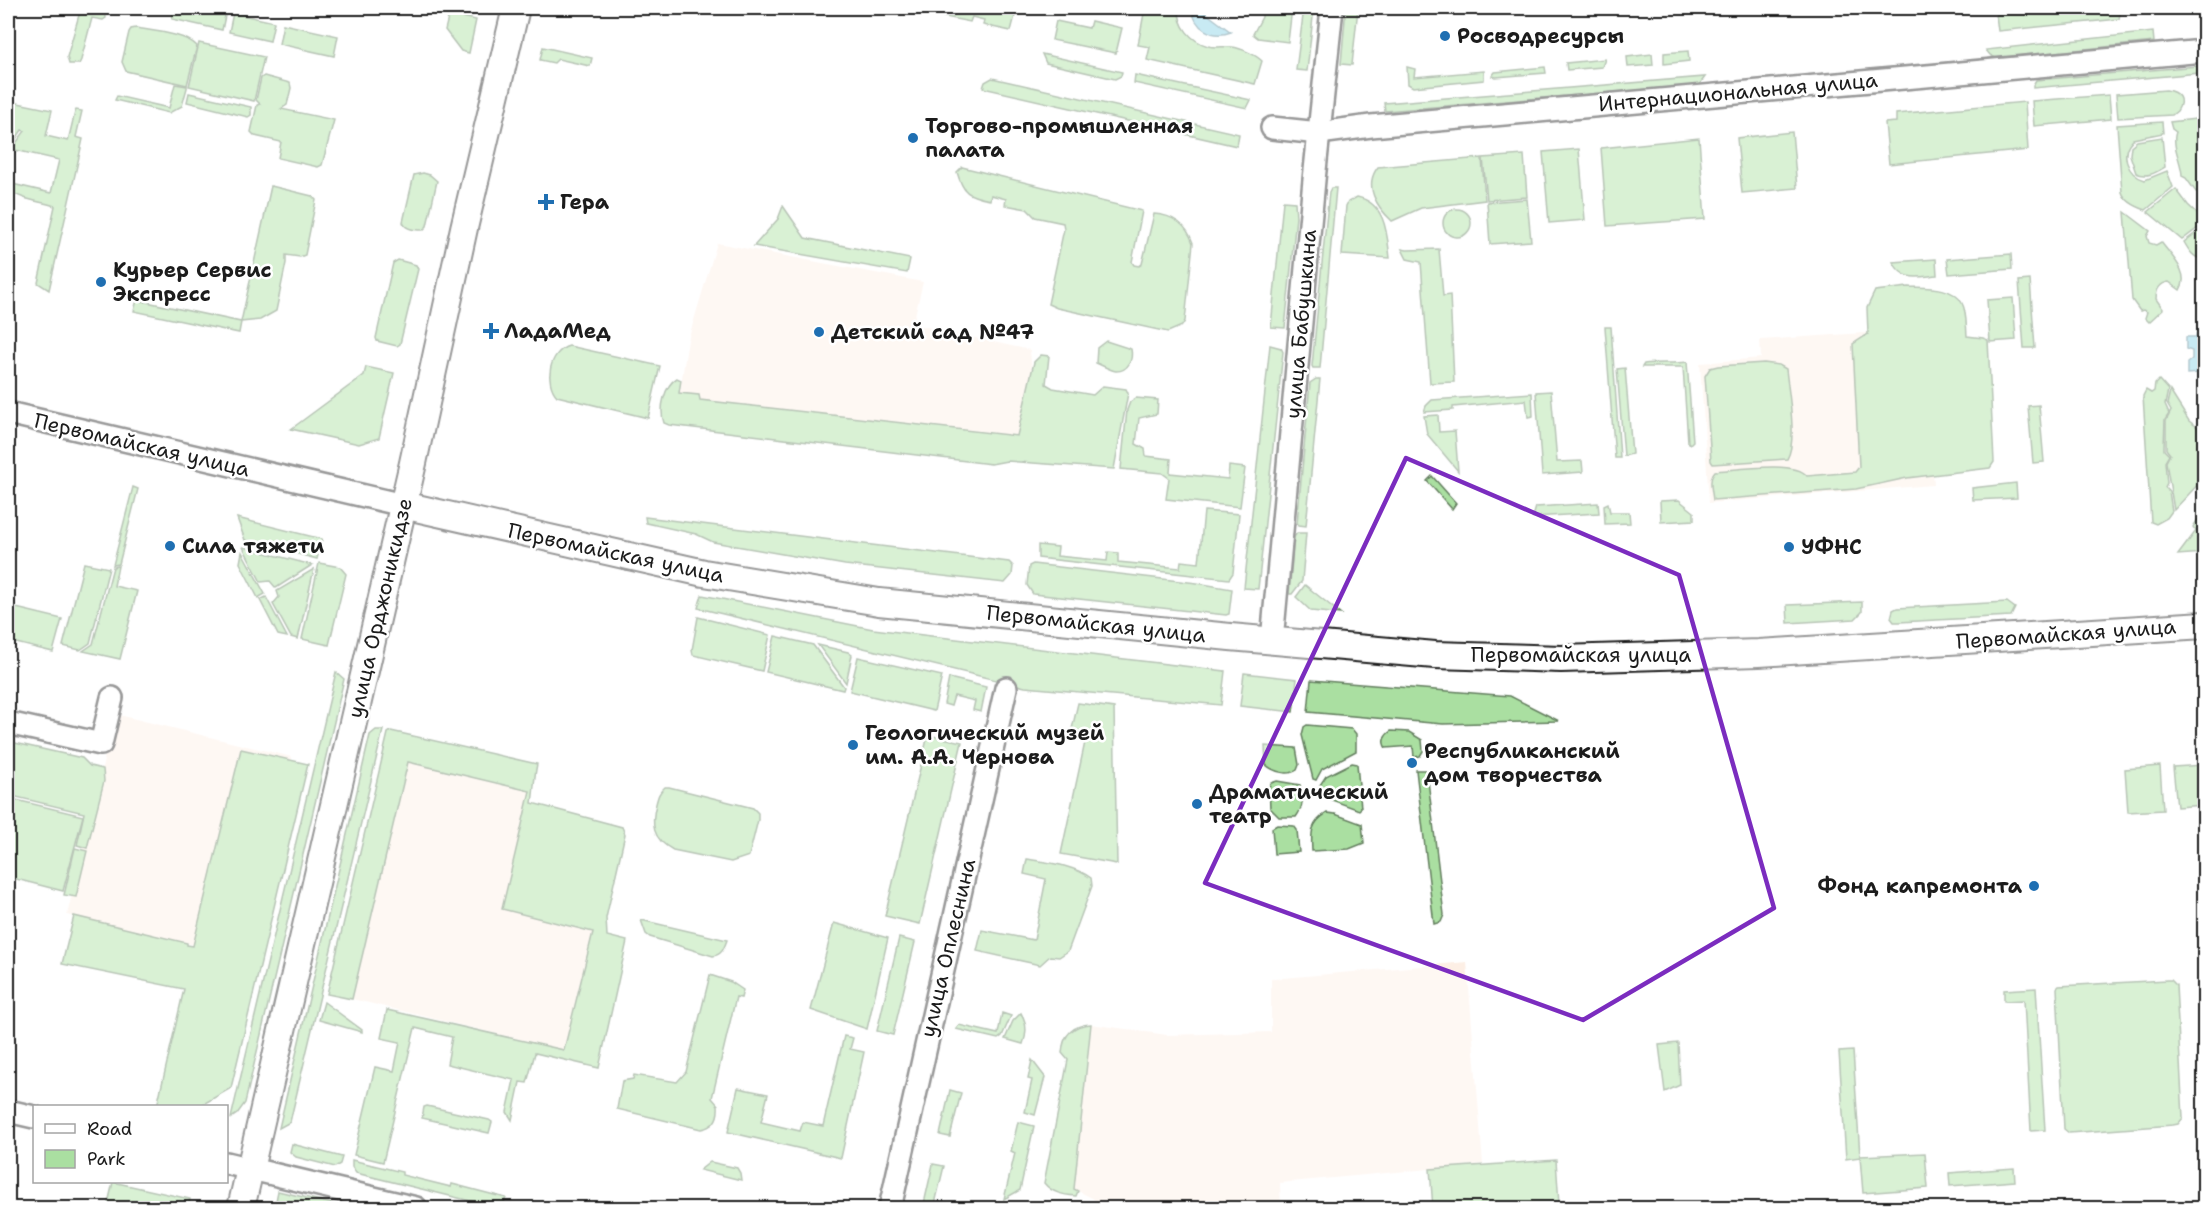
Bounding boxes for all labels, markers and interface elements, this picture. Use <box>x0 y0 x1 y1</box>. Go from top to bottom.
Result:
place label: Росводресурсы <box>1457 22 1624 50</box>
marker: Росводресурсы <box>1438 29 1452 43</box>
street label: Интернациональная улица <box>1597 66 1879 118</box>
place label: Торгово-промышленная палата <box>925 112 1193 164</box>
marker: Торгово-промышленная палата <box>906 131 920 145</box>
place label: Гера <box>560 188 610 216</box>
marker: Гера <box>537 193 555 211</box>
street label: улица Бабушкина <box>1279 228 1323 420</box>
place label: Курьер Сервис Экспресс <box>113 256 272 308</box>
marker: Курьер Сервис Экспресс <box>94 275 108 289</box>
place label: ЛадаМед <box>504 317 611 345</box>
place label: Детский сад №47 <box>831 318 1035 346</box>
marker: ЛадаМед <box>482 322 500 340</box>
marker: Детский сад №47 <box>812 325 826 339</box>
street label: Первомайская улица <box>31 407 253 483</box>
street label: улица Орджоникидзе <box>341 495 419 721</box>
street label: Первомайская улица <box>505 516 727 590</box>
place label: Сила тяжети <box>182 532 325 560</box>
place label: УФНС <box>1801 533 1862 561</box>
marker: Сила тяжети <box>163 539 177 553</box>
marker: УФНС <box>1782 540 1796 554</box>
street label: Первомайская улица <box>985 599 1207 649</box>
street label: Первомайская улица <box>1955 612 2177 656</box>
street label: Первомайская улица <box>1471 641 1691 669</box>
place label: Геологический музей им. А.А. Чернова <box>865 719 1105 771</box>
place label: Республиканский дом творчества <box>1424 737 1620 789</box>
marker: Геологический музей им. А.А. Чернова <box>846 738 860 752</box>
marker: Республиканский дом творчества <box>1405 756 1419 770</box>
place label: Драматический театр <box>1209 778 1389 830</box>
marker: Драматический театр <box>1190 797 1204 811</box>
street label: улица Оплеснина <box>914 856 982 1040</box>
place label: Фонд капремонта <box>1817 872 2023 900</box>
marker: Фонд капремонта <box>2027 879 2041 893</box>
legend <box>33 1105 228 1183</box>
text: Road <box>87 1117 132 1141</box>
text: Park <box>87 1147 126 1171</box>

